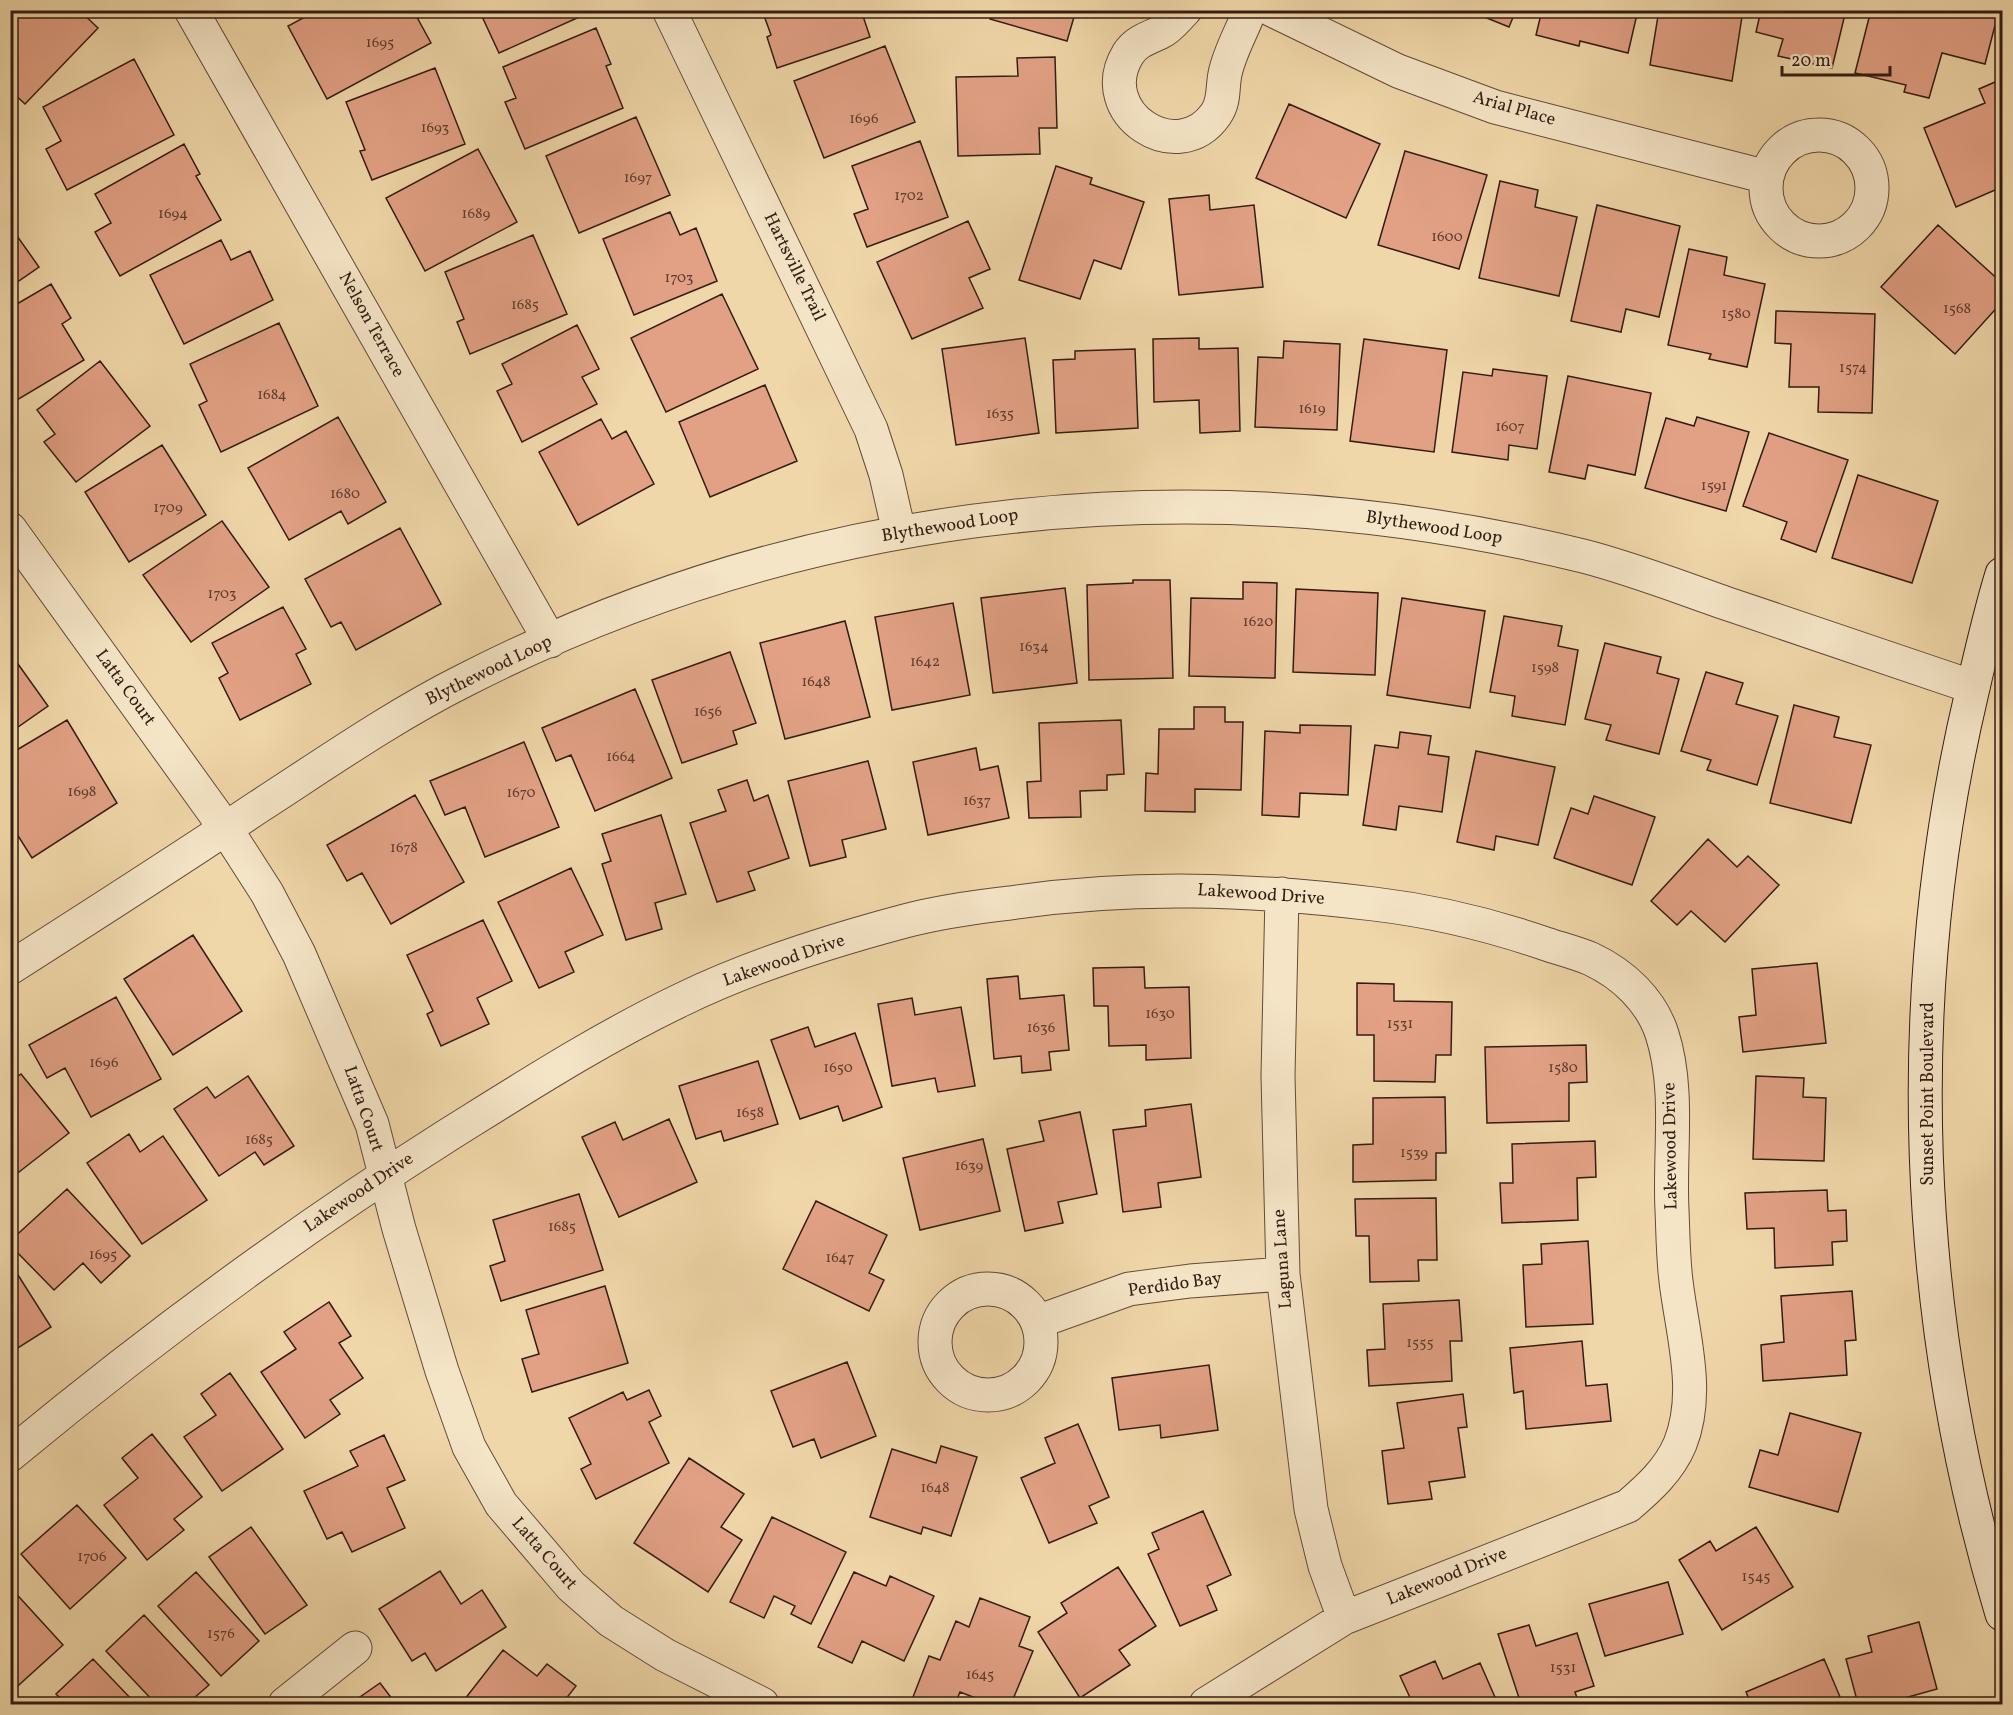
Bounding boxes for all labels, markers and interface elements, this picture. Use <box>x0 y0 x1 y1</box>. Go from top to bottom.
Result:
house number: 1695 <box>366 33 394 54</box>
scale bar <box>1782 39 1890 77</box>
text: 20 m <box>1791 49 1831 74</box>
street label: Arial Place <box>1470 85 1558 133</box>
house number: 1696 <box>849 109 879 130</box>
house number: 1693 <box>421 118 449 139</box>
house number: 1697 <box>624 168 652 189</box>
house number: 1702 <box>894 186 924 207</box>
house number: 1694 <box>158 204 188 225</box>
house number: 1689 <box>462 204 491 225</box>
street label: Hartsville Trail <box>757 208 831 326</box>
house number: 1600 <box>1431 227 1463 248</box>
street label: Nelson Terrace <box>332 268 410 382</box>
house number: 1703 <box>665 268 693 289</box>
house number: 1685 <box>511 295 539 316</box>
house number: 1568 <box>1943 299 1971 320</box>
house number: 1580 <box>1721 304 1751 325</box>
house number: 1574 <box>1839 358 1867 379</box>
house number: 1684 <box>257 385 287 406</box>
house number: 1619 <box>1298 399 1326 420</box>
house number: 1635 <box>986 404 1014 425</box>
house number: 1607 <box>1495 417 1525 438</box>
house number: 1591 <box>1701 476 1727 497</box>
house number: 1680 <box>330 484 360 505</box>
house number: 1709 <box>153 498 183 519</box>
street label: Blythewood Loop <box>880 503 1020 549</box>
street label: Blythewood Loop <box>1364 505 1504 551</box>
house number: 1703 <box>208 584 236 605</box>
house number: 1620 <box>1243 612 1273 633</box>
street label: Blythewood Loop <box>422 630 556 712</box>
house number: 1634 <box>1019 637 1049 658</box>
street label: Latta Court <box>89 645 161 731</box>
house number: 1642 <box>910 652 940 673</box>
house number: 1598 <box>1531 658 1559 679</box>
house number: 1648 <box>801 672 831 693</box>
house number: 1656 <box>694 702 722 723</box>
house number: 1664 <box>606 747 636 768</box>
house number: 1698 <box>68 782 96 803</box>
house number: 1670 <box>506 783 536 804</box>
house number: 1637 <box>963 791 991 812</box>
house number: 1678 <box>390 838 418 859</box>
street label: Lakewood Drive <box>1197 878 1325 912</box>
street label: Lakewood Drive <box>720 928 848 994</box>
street label: Sunset Point Boulevard <box>1916 1002 1941 1186</box>
house number: 1630 <box>1145 1004 1175 1025</box>
house number: 1531 <box>1387 1014 1413 1035</box>
house number: 1636 <box>1027 1018 1055 1039</box>
house number: 1696 <box>89 1053 119 1074</box>
house number: 1650 <box>823 1058 853 1079</box>
house number: 1580 <box>1548 1058 1578 1079</box>
street label: Latta Court <box>337 1063 389 1155</box>
street label: Lakewood Drive <box>1657 1082 1685 1210</box>
house number: 1658 <box>736 1103 764 1124</box>
house number: 1685 <box>245 1130 273 1151</box>
house number: 1539 <box>1400 1143 1428 1164</box>
street label: Lakewood Drive <box>299 1147 419 1239</box>
house number: 1639 <box>955 1156 983 1177</box>
street label: Laguna Lane <box>1267 1208 1299 1310</box>
house number: 1685 <box>548 1217 576 1238</box>
house number: 1695 <box>89 1245 117 1266</box>
house number: 1647 <box>825 1248 855 1269</box>
street label: Perdido Bay <box>1126 1266 1224 1304</box>
house number: 1555 <box>1406 1333 1434 1354</box>
house number: 1648 <box>920 1478 950 1499</box>
street label: Latta Court <box>505 1512 583 1596</box>
street label: Lakewood Drive <box>1383 1542 1511 1612</box>
house number: 1706 <box>77 1547 107 1568</box>
house number: 1545 <box>1742 1567 1770 1588</box>
house number: 1576 <box>207 1624 235 1645</box>
house number: 1531 <box>1550 1658 1576 1679</box>
house number: 1645 <box>966 1665 994 1686</box>

